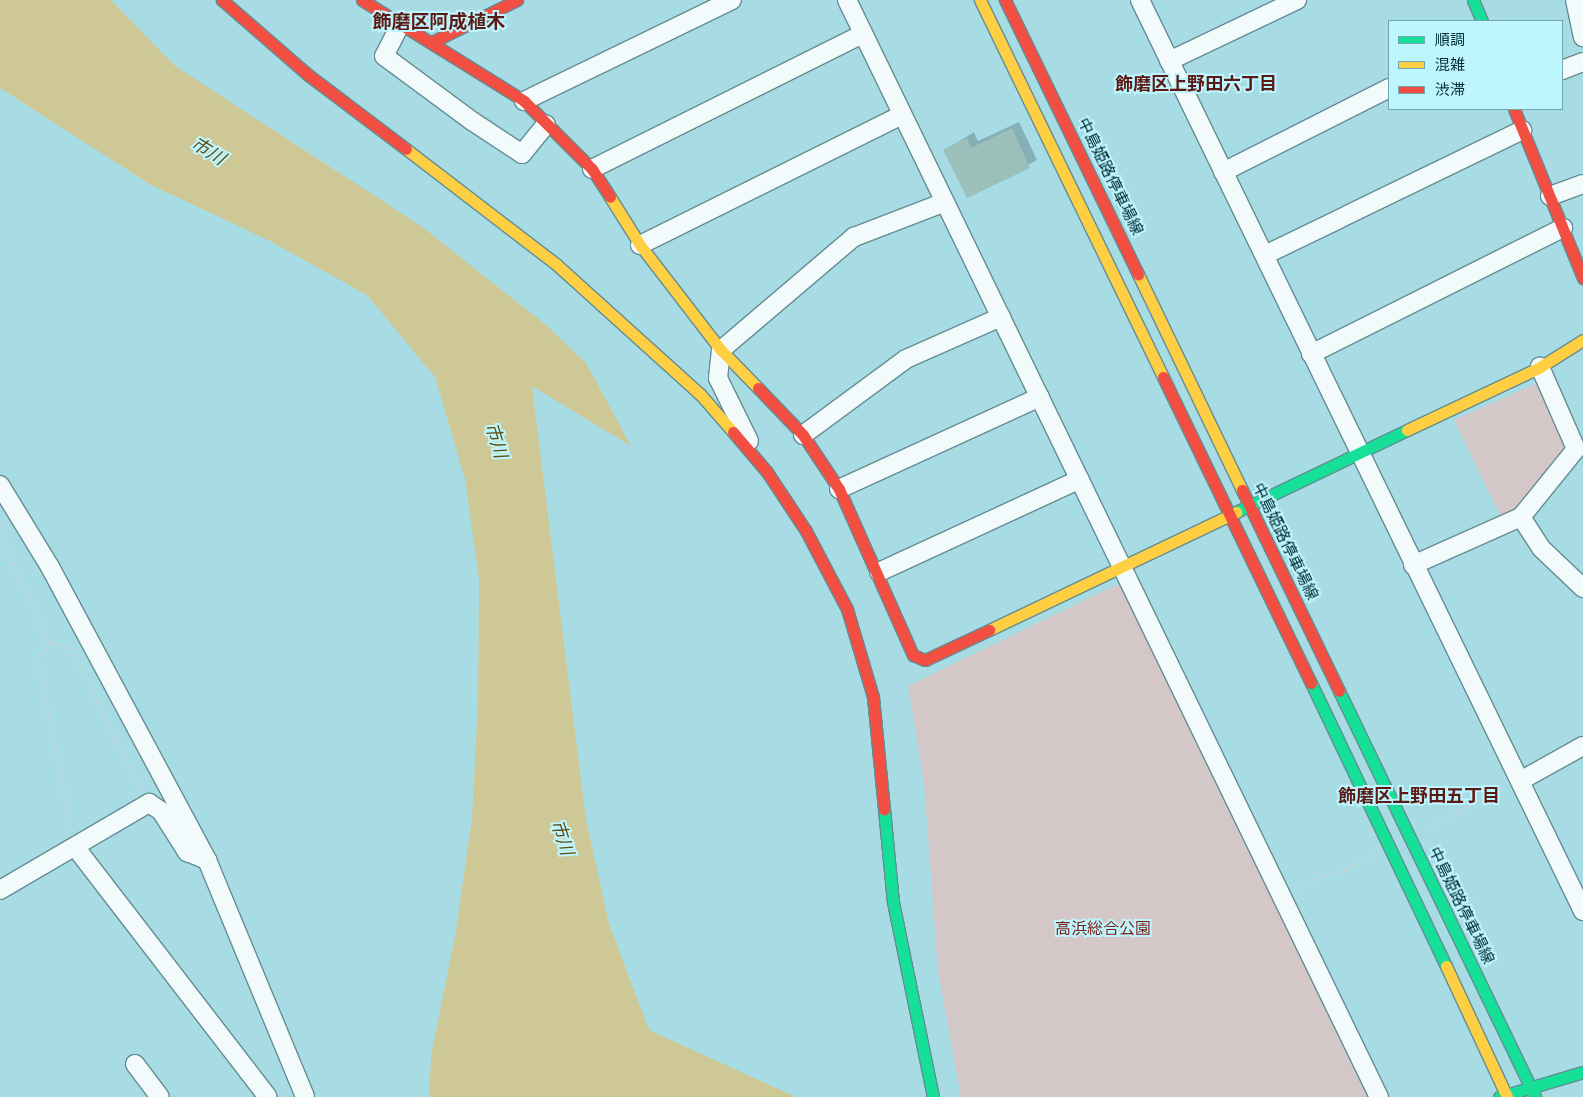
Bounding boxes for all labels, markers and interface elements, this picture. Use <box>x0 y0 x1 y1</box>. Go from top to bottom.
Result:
district label: 飾磨区阿成植木 <box>373 13 505 35</box>
legend <box>1388 20 1563 110</box>
text: 順調 <box>1435 32 1465 51</box>
text: 混雑 <box>1435 57 1465 76</box>
district label: 飾磨区上野田六丁目 <box>1115 75 1277 97</box>
text: 渋滞 <box>1435 82 1465 101</box>
street label: 中島姫路停車場線 <box>1072 115 1146 239</box>
water label: 市川 <box>186 134 228 172</box>
water label: 市川 <box>478 421 510 461</box>
street label: 中島姫路停車場線 <box>1247 480 1321 604</box>
district label: 飾磨区上野田五丁目 <box>1338 787 1500 809</box>
water label: 市川 <box>544 818 576 858</box>
street label: 中島姫路停車場線 <box>1423 844 1497 968</box>
park label: 高浜総合公園 <box>1055 920 1151 940</box>

